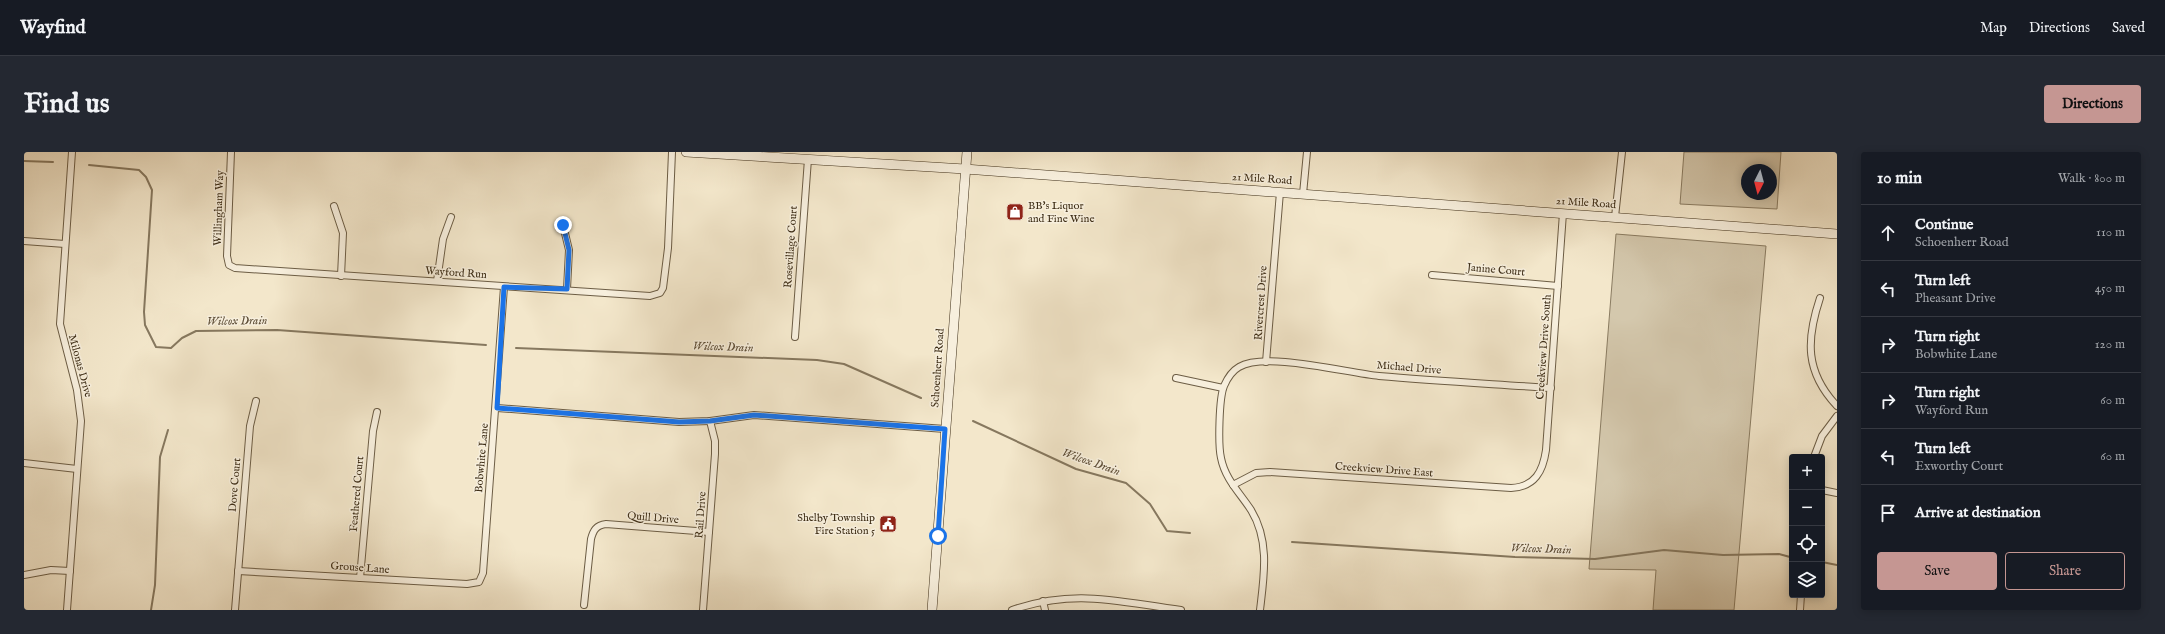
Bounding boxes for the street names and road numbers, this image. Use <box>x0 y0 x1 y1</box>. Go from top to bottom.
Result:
street label: Willingham Way <box>211 169 227 246</box>
street label: 21 Mile Road <box>1231 170 1293 188</box>
street label: 21 Mile Road <box>1555 194 1617 212</box>
street label: Rosevillage Court <box>781 205 801 289</box>
street label: Janine Court <box>1464 260 1526 280</box>
street label: Wayford Run <box>425 264 487 282</box>
street label: Rivercrest Drive <box>1251 265 1271 341</box>
street label: Creekview Drive South <box>1533 294 1555 400</box>
street label: Schoenherr Road <box>928 328 948 408</box>
street label: Milonas Drive <box>65 333 95 399</box>
street label: Michael Drive <box>1376 358 1442 378</box>
street label: Bobwhite Lane <box>472 423 492 493</box>
street label: Feathered Court <box>347 455 367 532</box>
street label: Dove Court <box>226 457 244 513</box>
street label: Creekview Drive East <box>1334 460 1434 480</box>
street label: Rail Drive <box>692 491 710 539</box>
street label: Quill Drive <box>627 509 679 527</box>
street label: Grouse Lane <box>330 559 390 577</box>

